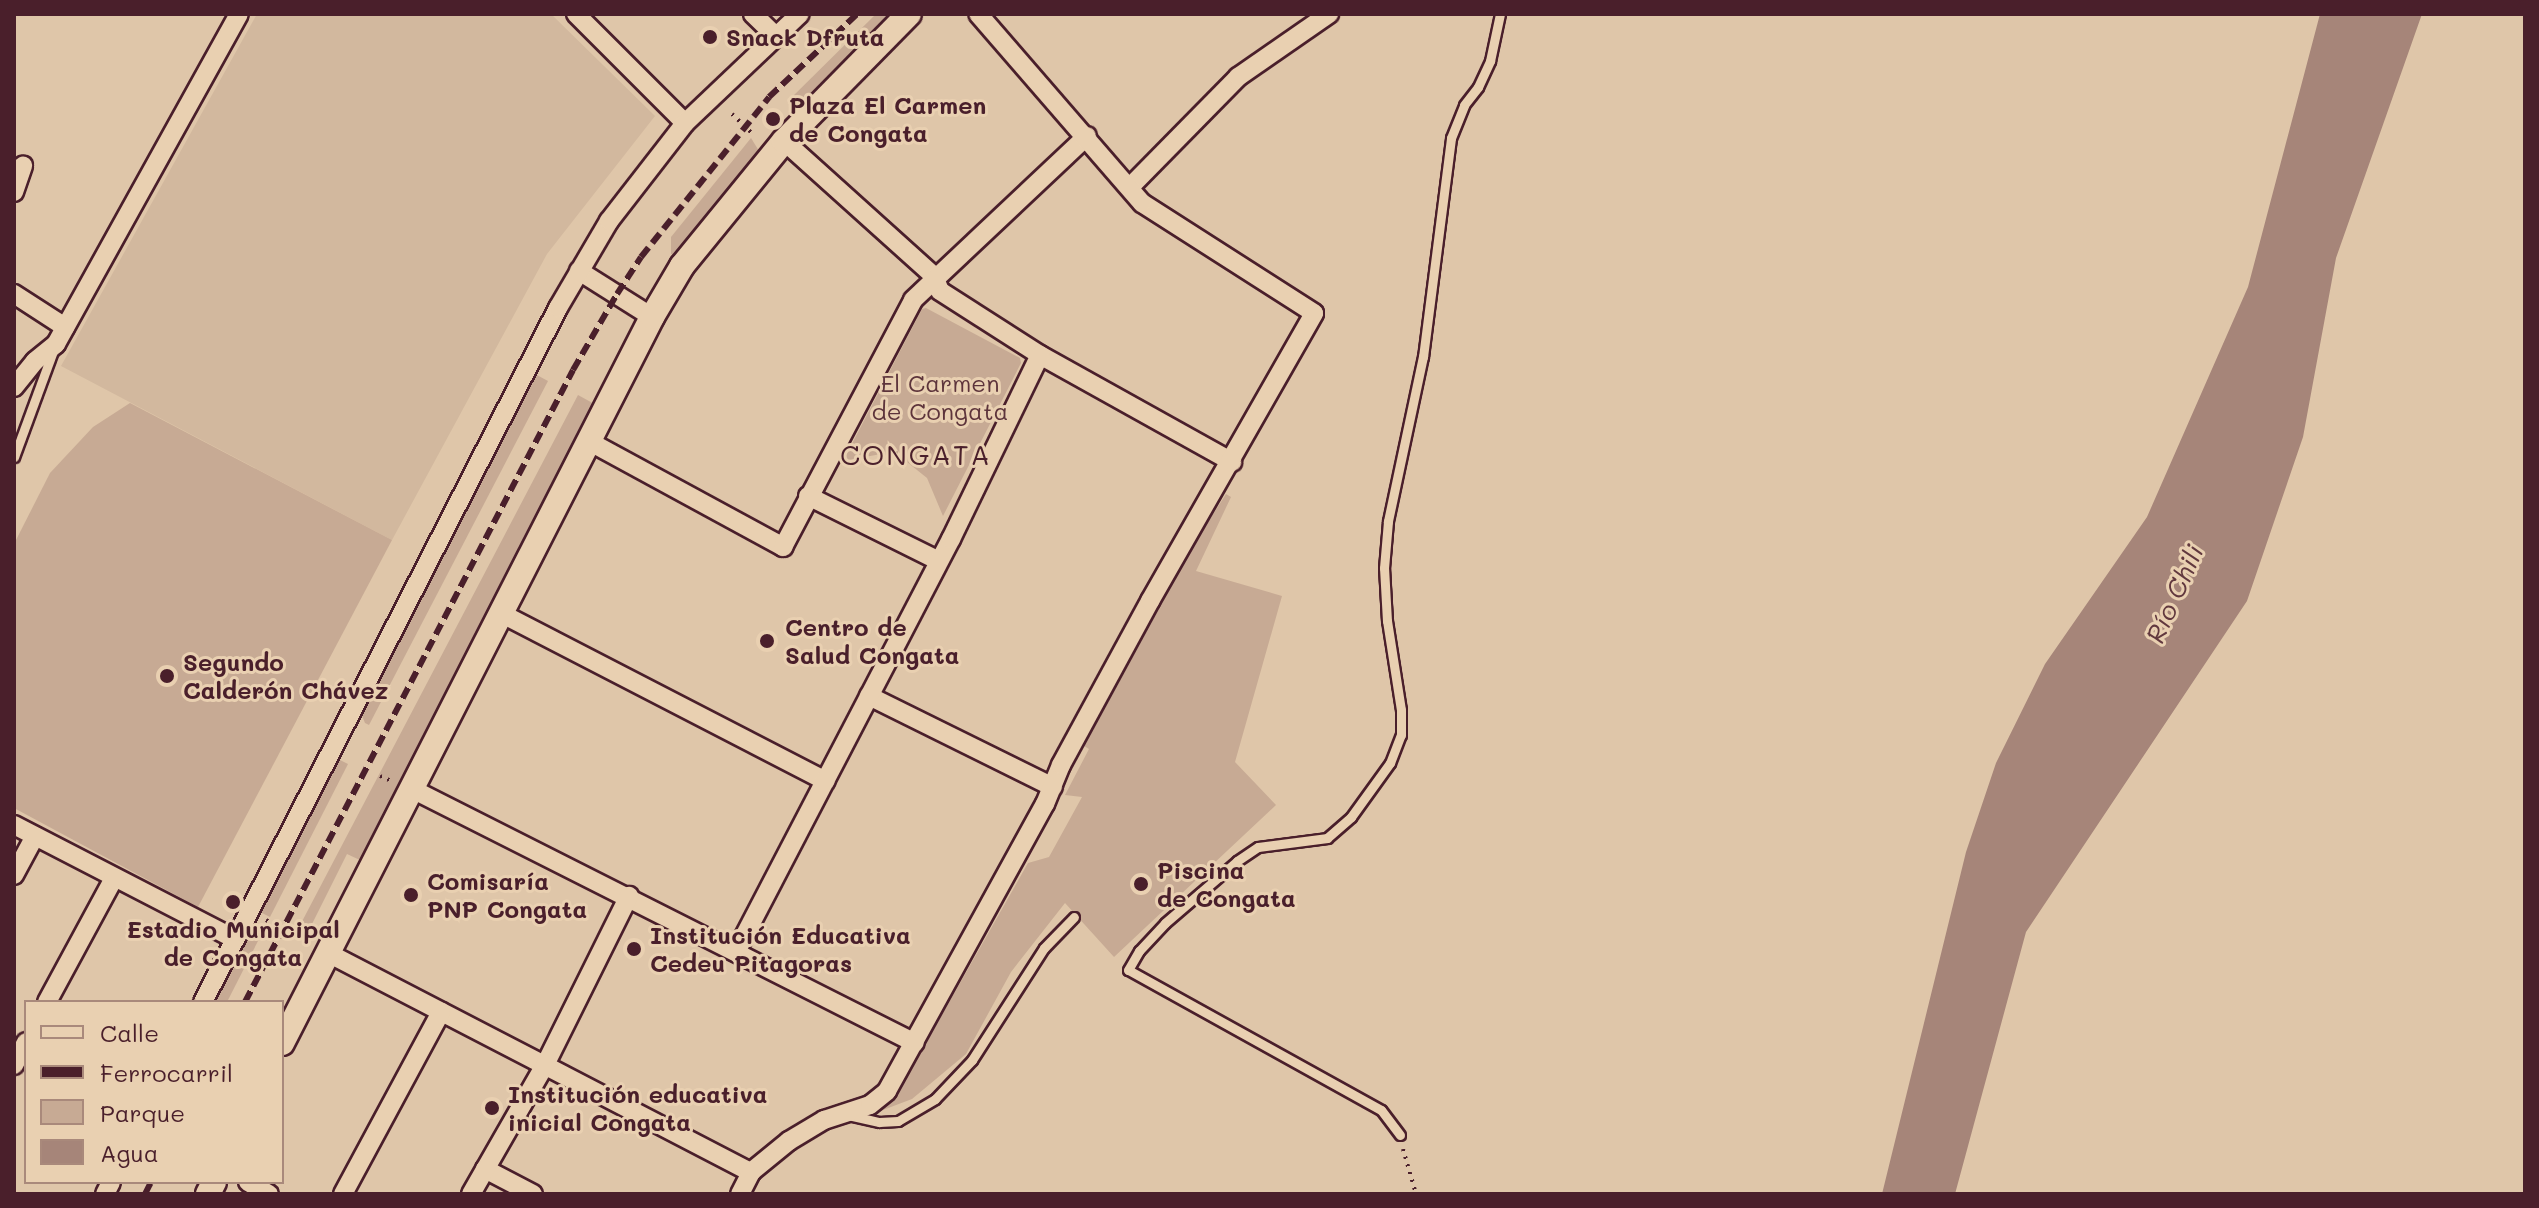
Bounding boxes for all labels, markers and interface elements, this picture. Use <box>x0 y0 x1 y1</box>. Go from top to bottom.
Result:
place label: Snack Dfruta <box>726 23 885 51</box>
marker: Snack Dfruta <box>701 28 719 46</box>
place label: Plaza El Carmen de Congata <box>789 91 986 147</box>
marker: Plaza El Carmen de Congata <box>764 110 782 128</box>
park label: El Carmen de Congata <box>872 369 1008 425</box>
district label: CONGATA <box>840 437 992 471</box>
water label: Río Chili <box>2140 540 2210 648</box>
place label: Centro de Salud Congata <box>785 613 959 669</box>
marker: Centro de Salud Congata <box>756 630 778 652</box>
place label: Segundo Calderón Chávez <box>183 648 388 704</box>
marker: Segundo Calderón Chávez <box>158 667 176 685</box>
place label: Piscina de Congata <box>1157 856 1296 912</box>
place label: Comisaría PNP Congata <box>427 867 587 923</box>
marker: Piscina de Congata <box>1132 875 1150 893</box>
marker: Comisaría PNP Congata <box>402 886 420 904</box>
marker: Estadio Municipal de Congata <box>224 893 242 911</box>
place label: Estadio Municipal de Congata <box>126 915 340 971</box>
place label: Institución Educativa Cedeu Pitagoras <box>650 921 911 977</box>
marker: Institución Educativa Cedeu Pitagoras <box>625 940 643 958</box>
legend <box>24 1000 284 1184</box>
text: Calle <box>100 1017 159 1048</box>
text: Ferrocarril <box>100 1057 233 1088</box>
place label: Institución educativa inicial Congata <box>508 1080 768 1136</box>
text: Parque <box>100 1097 185 1128</box>
marker: Institución educativa inicial Congata <box>483 1099 501 1117</box>
text: Agua <box>100 1137 159 1168</box>

